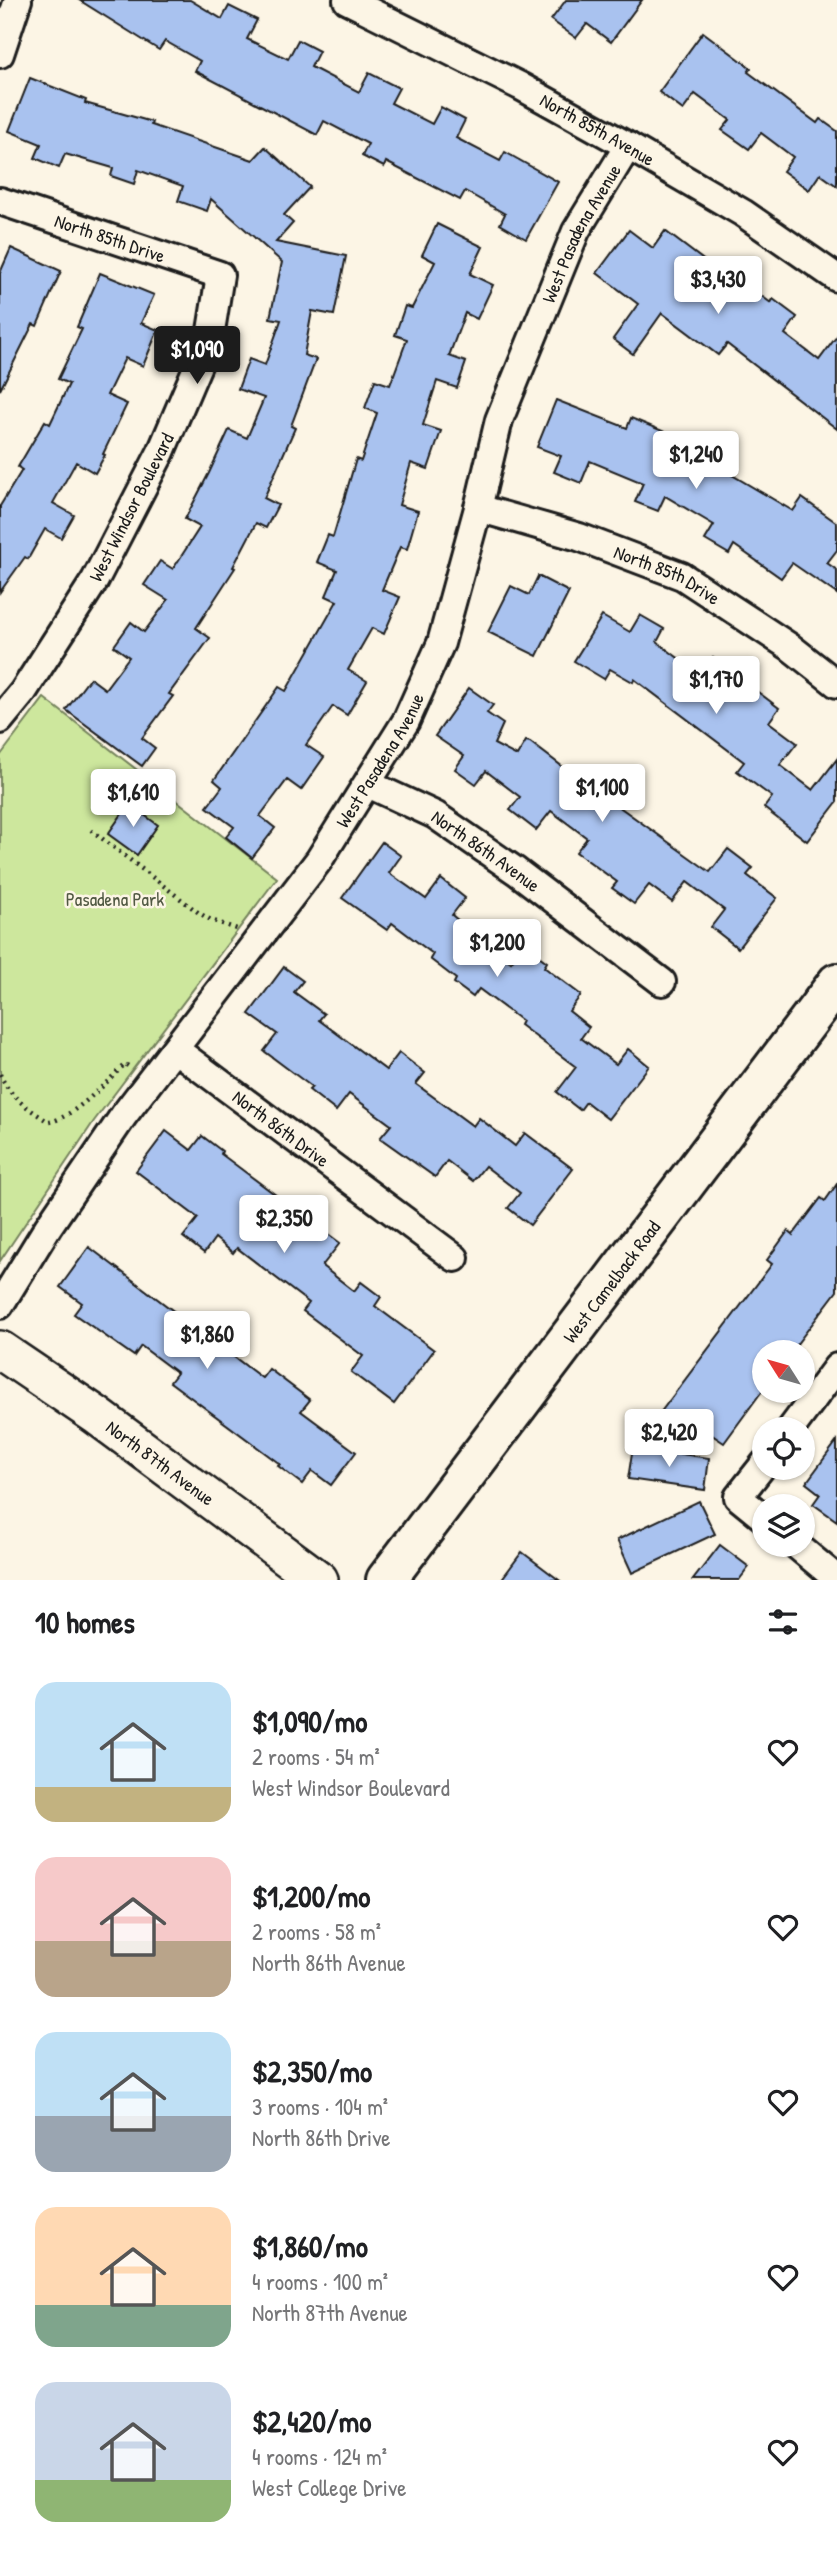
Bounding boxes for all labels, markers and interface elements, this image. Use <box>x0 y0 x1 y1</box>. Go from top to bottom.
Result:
street label: North 85th Avenue <box>536 87 660 172</box>
street label: West Pasadena Avenue <box>535 159 627 306</box>
street label: North 85th Drive <box>51 207 169 269</box>
pin: $3,430 <box>661 256 775 316</box>
text: $3,430 <box>690 263 746 294</box>
pin: $1,090 <box>140 326 254 386</box>
text: $1,090 <box>170 333 224 364</box>
street label: West Windsor Boulevard <box>82 428 180 586</box>
pin: $1,240 <box>639 432 753 491</box>
text: $1,240 <box>669 438 723 469</box>
street label: North 85th Drive <box>610 538 726 611</box>
pin: $1,170 <box>659 656 773 716</box>
text: $1,170 <box>689 663 743 694</box>
street label: West Pasadena Avenue <box>330 689 430 832</box>
pin: $1,100 <box>545 764 659 824</box>
pin: $1,610 <box>76 770 190 829</box>
text: $1,100 <box>575 771 629 802</box>
text: $1,610 <box>107 776 159 807</box>
street label: North 86th Avenue <box>427 804 546 898</box>
park label: Pasadena Park <box>66 886 164 912</box>
pin: $1,200 <box>440 920 554 979</box>
text: $1,200 <box>469 926 525 957</box>
street label: North 86th Drive <box>227 1084 335 1173</box>
pin: $2,350 <box>227 1196 341 1255</box>
text: $2,350 <box>255 1202 313 1233</box>
street label: West Camelback Road <box>557 1215 666 1348</box>
pin: $1,860 <box>150 1312 264 1371</box>
text: $1,860 <box>180 1318 234 1349</box>
north arrow <box>752 1340 816 1404</box>
map controls <box>752 1340 815 1557</box>
pin: $2,420 <box>612 1410 726 1469</box>
street label: North 87th Avenue <box>101 1414 220 1512</box>
text: $2,420 <box>641 1416 697 1447</box>
button: locate <box>752 1417 815 1480</box>
button: layers <box>752 1494 815 1557</box>
text: 10 homes <box>35 1602 135 1642</box>
icon: filters <box>764 1603 802 1641</box>
text: $1,090/mo <box>252 1701 367 1741</box>
icon: home <box>91 1710 175 1794</box>
icon: heart <box>764 1733 802 1771</box>
text: 2 rooms · 54 m² <box>252 1741 380 1772</box>
text: West Windsor Boulevard <box>252 1772 450 1803</box>
text: $1,200/mo <box>252 1876 370 1916</box>
icon: home <box>91 1885 175 1969</box>
icon: heart <box>764 1908 802 1946</box>
text: 2 rooms · 58 m² <box>252 1916 381 1947</box>
text: North 86th Avenue <box>252 1947 406 1978</box>
text: $2,350/mo <box>252 2051 372 2091</box>
icon: home <box>91 2060 175 2144</box>
icon: heart <box>764 2083 802 2121</box>
text: 3 rooms · 104 m² <box>252 2091 388 2122</box>
text: North 86th Drive <box>252 2122 391 2153</box>
text: $1,860/mo <box>252 2226 368 2266</box>
icon: home <box>91 2235 175 2319</box>
icon: heart <box>764 2258 802 2296</box>
text: 4 rooms · 100 m² <box>252 2266 388 2297</box>
text: North 87th Avenue <box>252 2297 408 2328</box>
text: $2,420/mo <box>252 2401 371 2441</box>
icon: home <box>91 2410 175 2494</box>
icon: heart <box>764 2433 802 2471</box>
text: 4 rooms · 124 m² <box>252 2441 387 2472</box>
text: West College Drive <box>252 2472 406 2503</box>

